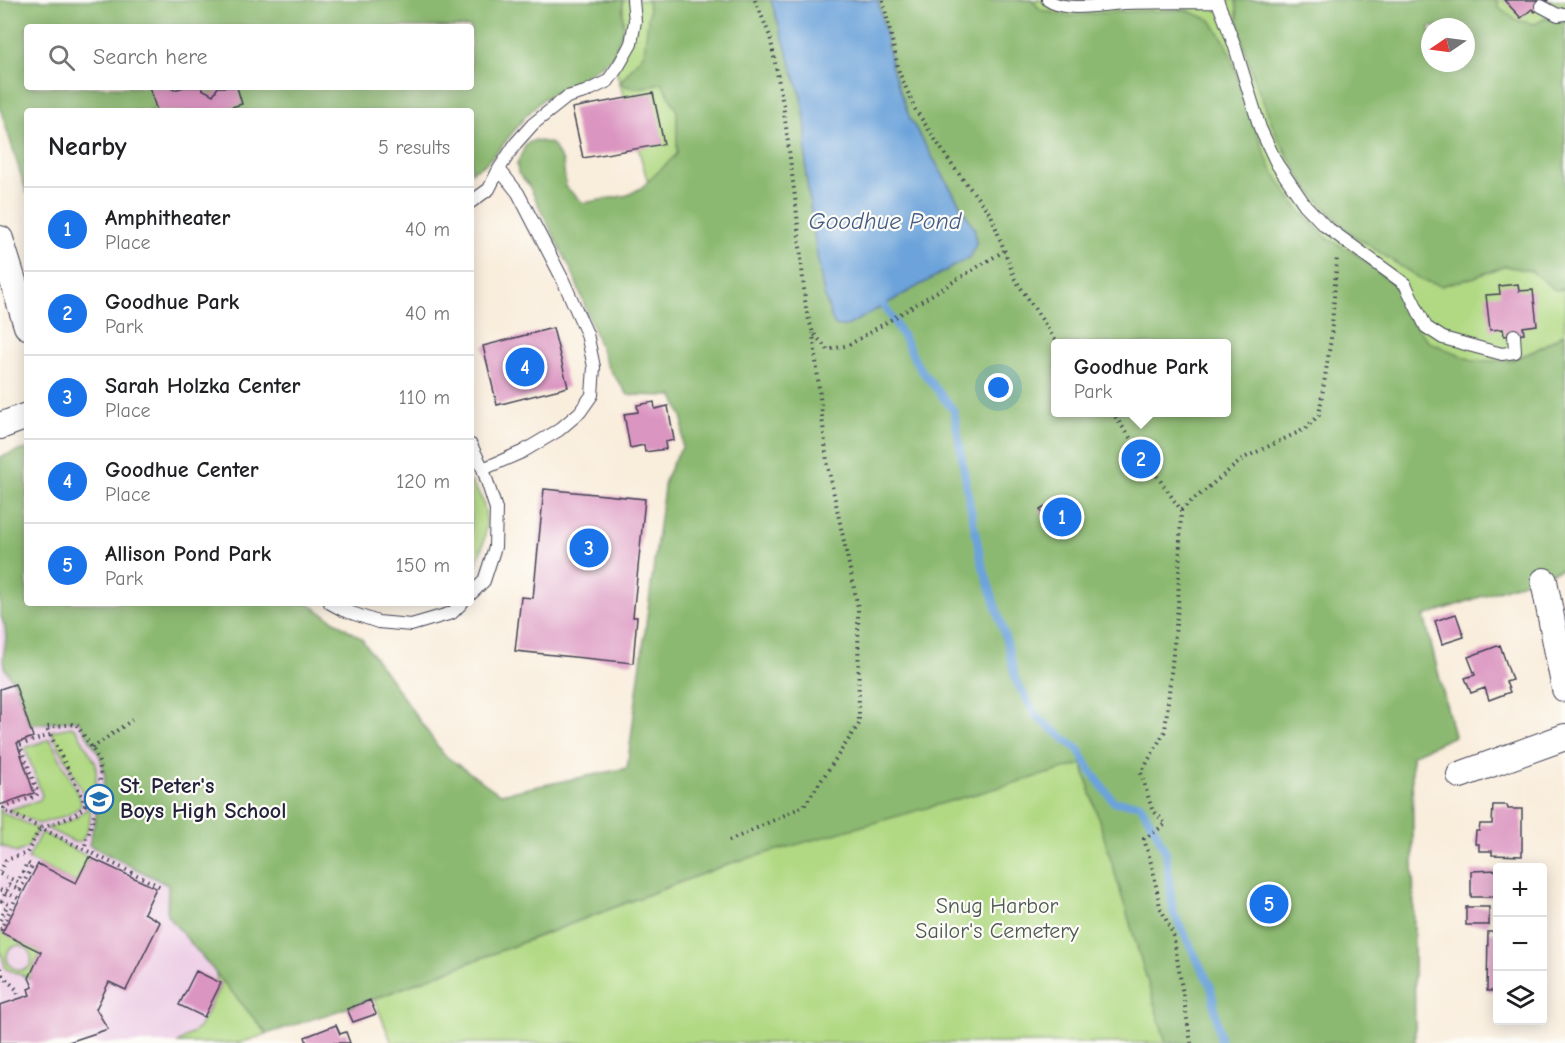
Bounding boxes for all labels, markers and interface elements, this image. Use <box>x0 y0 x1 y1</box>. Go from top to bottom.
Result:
north arrow <box>1421 18 1475 72</box>
search box <box>24 24 474 90</box>
icon: search <box>45 41 78 74</box>
text: Search here <box>93 44 208 70</box>
text: Nearby <box>48 132 127 162</box>
text: 5 results <box>378 136 450 159</box>
text: Amphitheater <box>105 205 230 231</box>
water label: Goodhue Pond <box>809 207 963 235</box>
text: 1 <box>64 218 71 241</box>
text: 40 m <box>405 218 450 241</box>
text: Place <box>105 231 151 254</box>
text: Goodhue Park <box>105 289 239 315</box>
text: 2 <box>63 302 72 325</box>
text: 40 m <box>405 302 450 325</box>
text: Park <box>105 315 143 338</box>
popup <box>1051 339 1231 417</box>
pin: 4 <box>506 344 544 389</box>
text: Goodhue Park <box>1074 354 1208 380</box>
text: Sarah Holzka Center <box>105 373 300 399</box>
your location <box>984 373 1013 402</box>
text: Park <box>1074 380 1112 403</box>
text: 3 <box>63 386 72 409</box>
text: 110 m <box>399 386 450 409</box>
text: Place <box>105 399 151 422</box>
pin: 2 <box>1122 436 1160 482</box>
text: Goodhue Center <box>105 457 259 483</box>
text: 4 <box>63 470 72 493</box>
text: 120 m <box>396 470 450 493</box>
text: Place <box>105 483 151 506</box>
pin: 1 <box>1042 494 1082 540</box>
pin: 3 <box>570 526 608 570</box>
text: Allison Pond Park <box>105 541 271 567</box>
text: 5 <box>62 554 73 577</box>
text: 150 m <box>396 554 450 577</box>
text: Park <box>105 567 143 590</box>
place label: St. Peter's Boys High School <box>120 773 286 824</box>
school or university icon: St. Peter's Boys High School <box>83 783 115 815</box>
map controls <box>1493 863 1547 1025</box>
button: + <box>1493 863 1547 917</box>
pin: 5 <box>1250 882 1288 926</box>
park label: Snug Harbor Sailor's Cemetery <box>915 893 1079 944</box>
button: − <box>1493 917 1547 971</box>
button: layers <box>1493 971 1547 1025</box>

